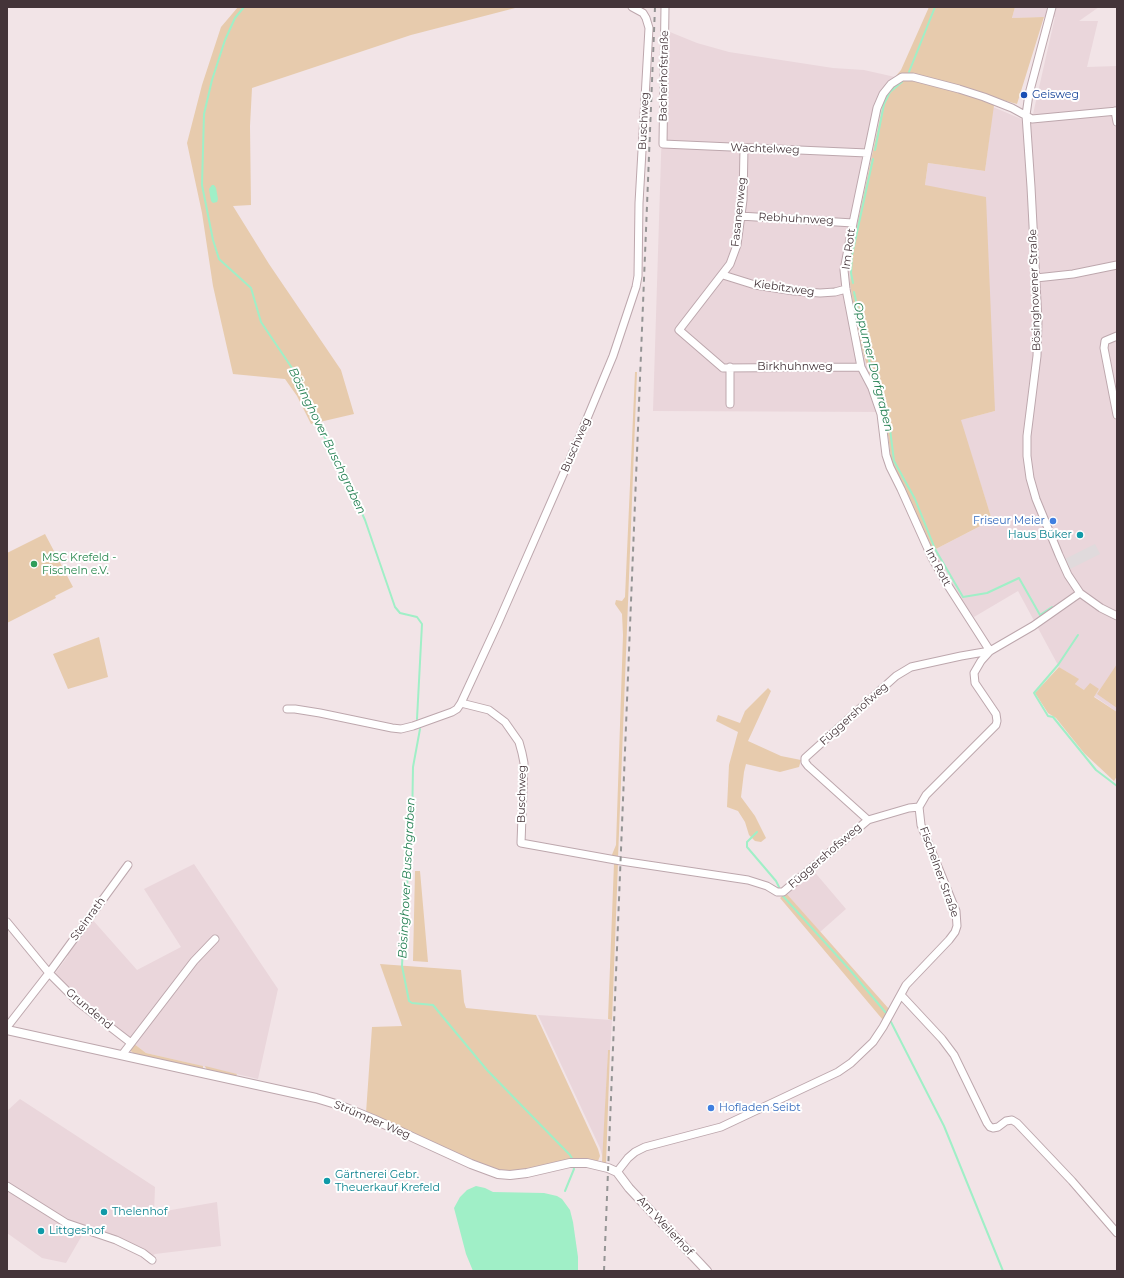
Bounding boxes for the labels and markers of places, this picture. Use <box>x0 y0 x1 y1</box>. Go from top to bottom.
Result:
place label: Geisweg <box>1032 88 1079 102</box>
marker: Geisweg <box>1019 90 1029 100</box>
place label: Friseur Meier <box>973 514 1045 528</box>
marker: Friseur Meier <box>1048 516 1058 526</box>
place label: Haus Büker <box>1008 528 1072 542</box>
marker: Haus Büker <box>1075 530 1085 540</box>
place label: MSC Krefeld - Fischeln e.V. <box>42 551 116 577</box>
marker: MSC Krefeld - Fischeln e.V. <box>29 559 39 569</box>
place label: Hofladen Seibt <box>719 1101 801 1115</box>
marker: Hofladen Seibt <box>706 1103 716 1113</box>
place label: Gärtnerei Gebr. Theuerkauf Krefeld <box>335 1168 440 1194</box>
marker: Gärtnerei Gebr. Theuerkauf Krefeld <box>322 1176 332 1186</box>
place label: Thelenhof <box>112 1205 167 1219</box>
marker: Thelenhof <box>99 1207 109 1217</box>
place label: Littgeshof <box>49 1224 105 1238</box>
marker: Littgeshof <box>36 1226 46 1236</box>

